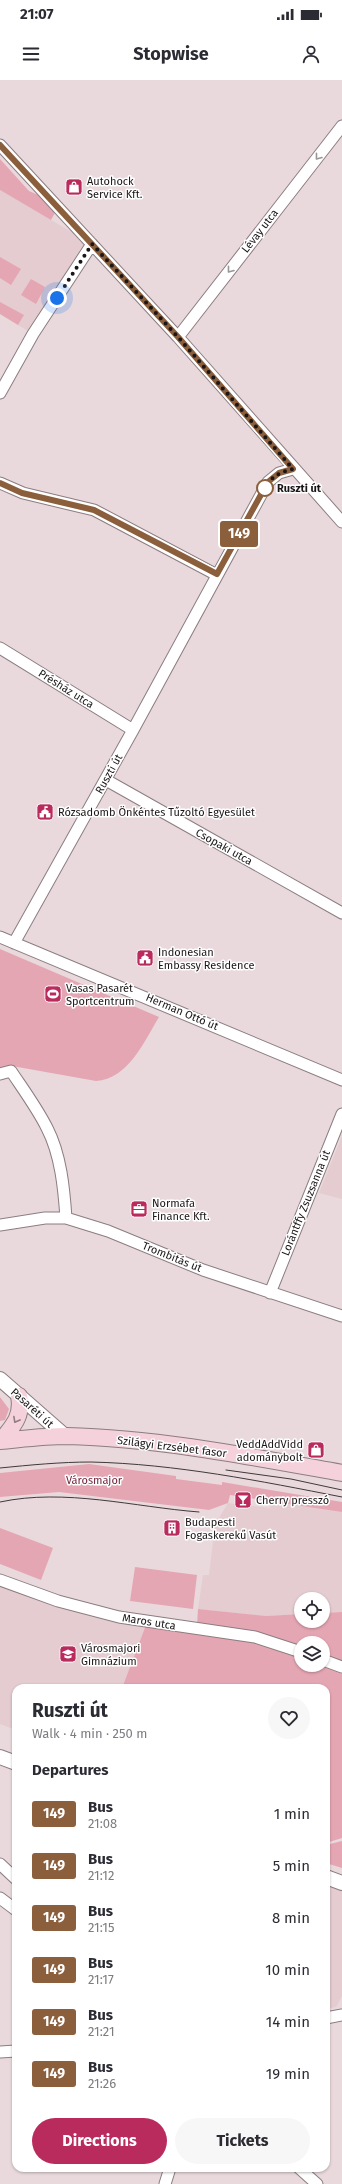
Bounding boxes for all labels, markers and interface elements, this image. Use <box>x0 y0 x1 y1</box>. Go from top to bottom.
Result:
text: 21:07 <box>20 5 53 23</box>
icon: menu <box>20 43 42 65</box>
text: Stopwise <box>133 43 209 65</box>
icon: person <box>300 43 322 65</box>
one-way arrow <box>316 152 323 159</box>
place label: Autohock Service Kft. <box>87 175 143 201</box>
shop icon: Autohock Service Kft. <box>64 177 84 197</box>
street label: Lévay utca <box>239 207 281 255</box>
one-way arrow <box>227 266 234 273</box>
your location <box>47 288 67 308</box>
marker: Ruszti út <box>256 479 274 497</box>
place label: Ruszti út <box>277 482 322 495</box>
line badge: 149 <box>216 521 262 547</box>
text: 149 <box>228 525 250 542</box>
street label: Présház utca <box>36 667 96 711</box>
street label: Ruszti út <box>93 752 125 796</box>
public building icon: Rózsadomb Önkéntes Tűzoltó Egyesület <box>35 802 55 822</box>
place label: Rózsadomb Önkéntes Tűzoltó Egyesület <box>58 805 255 819</box>
street label: Csopaki utca <box>193 826 255 868</box>
place label: Indonesian Embassy Residence <box>158 946 255 972</box>
public building icon: Indonesian Embassy Residence <box>135 948 155 968</box>
place label: Vasas Pasarét Sportcentrum <box>66 982 135 1008</box>
sports icon: Vasas Pasarét Sportcentrum <box>43 984 63 1004</box>
street label: Herman Ottó út <box>144 991 220 1033</box>
street label: Lorántffy Zsuzsanna út <box>279 1148 333 1258</box>
place label: Normafa Finance Kft. <box>152 1197 210 1223</box>
office icon: Normafa Finance Kft. <box>129 1199 149 1219</box>
street label: Trombitás út <box>140 1239 204 1275</box>
street label: Pasaréti út <box>8 1385 56 1431</box>
one-way arrow <box>14 1416 21 1423</box>
street label: Szilágyi Erzsébet fasor <box>116 1434 228 1460</box>
place label: VeddAddVidd adománybolt <box>236 1438 303 1464</box>
shop icon: VeddAddVidd adománybolt <box>306 1440 326 1460</box>
park label: Városmajor <box>66 1474 123 1487</box>
bar icon: Cherry presszó <box>233 1490 253 1510</box>
place label: Cherry presszó <box>256 1494 329 1507</box>
place label: Budapesti Fogaskerekű Vasút <box>185 1516 276 1542</box>
building icon: Budapesti Fogaskerekű Vasút <box>162 1518 182 1538</box>
map controls <box>294 1592 330 1672</box>
button: locate <box>294 1592 330 1628</box>
street label: Maros utca <box>121 1611 177 1633</box>
button: layers <box>294 1636 330 1672</box>
place label: Városmajori Gimnázium <box>81 1642 140 1668</box>
school or university icon: Városmajori Gimnázium <box>58 1644 78 1664</box>
button: heart <box>268 1697 310 1739</box>
text: Ruszti út <box>32 1699 108 1722</box>
text: Walk · 4 min · 250 m <box>32 1726 147 1741</box>
text: Departures <box>32 1761 109 1779</box>
text: Bus <box>88 1798 113 1816</box>
text: 149 <box>43 1805 65 1822</box>
text: 1 min <box>274 1805 310 1823</box>
text: 21:08 <box>88 1816 117 1831</box>
text: Bus <box>88 1850 113 1868</box>
text: 149 <box>43 1857 65 1874</box>
text: 5 min <box>273 1857 310 1875</box>
text: 21:12 <box>88 1868 114 1883</box>
text: Bus <box>88 1902 113 1920</box>
text: 149 <box>43 1909 65 1926</box>
text: 8 min <box>272 1909 310 1927</box>
text: 21:15 <box>88 1920 114 1935</box>
text: Bus <box>88 1954 113 1972</box>
text: 149 <box>43 1961 65 1978</box>
text: 10 min <box>265 1961 310 1979</box>
text: 21:17 <box>88 1972 114 1987</box>
text: Bus <box>88 2006 113 2024</box>
text: 149 <box>43 2013 65 2030</box>
text: 14 min <box>266 2013 310 2031</box>
text: 21:21 <box>88 2024 115 2039</box>
text: Bus <box>88 2058 113 2076</box>
text: 149 <box>43 2065 65 2082</box>
text: 19 min <box>266 2065 310 2083</box>
text: 21:26 <box>88 2076 116 2091</box>
button: Directions <box>32 2118 167 2164</box>
button: Tickets <box>175 2118 310 2164</box>

